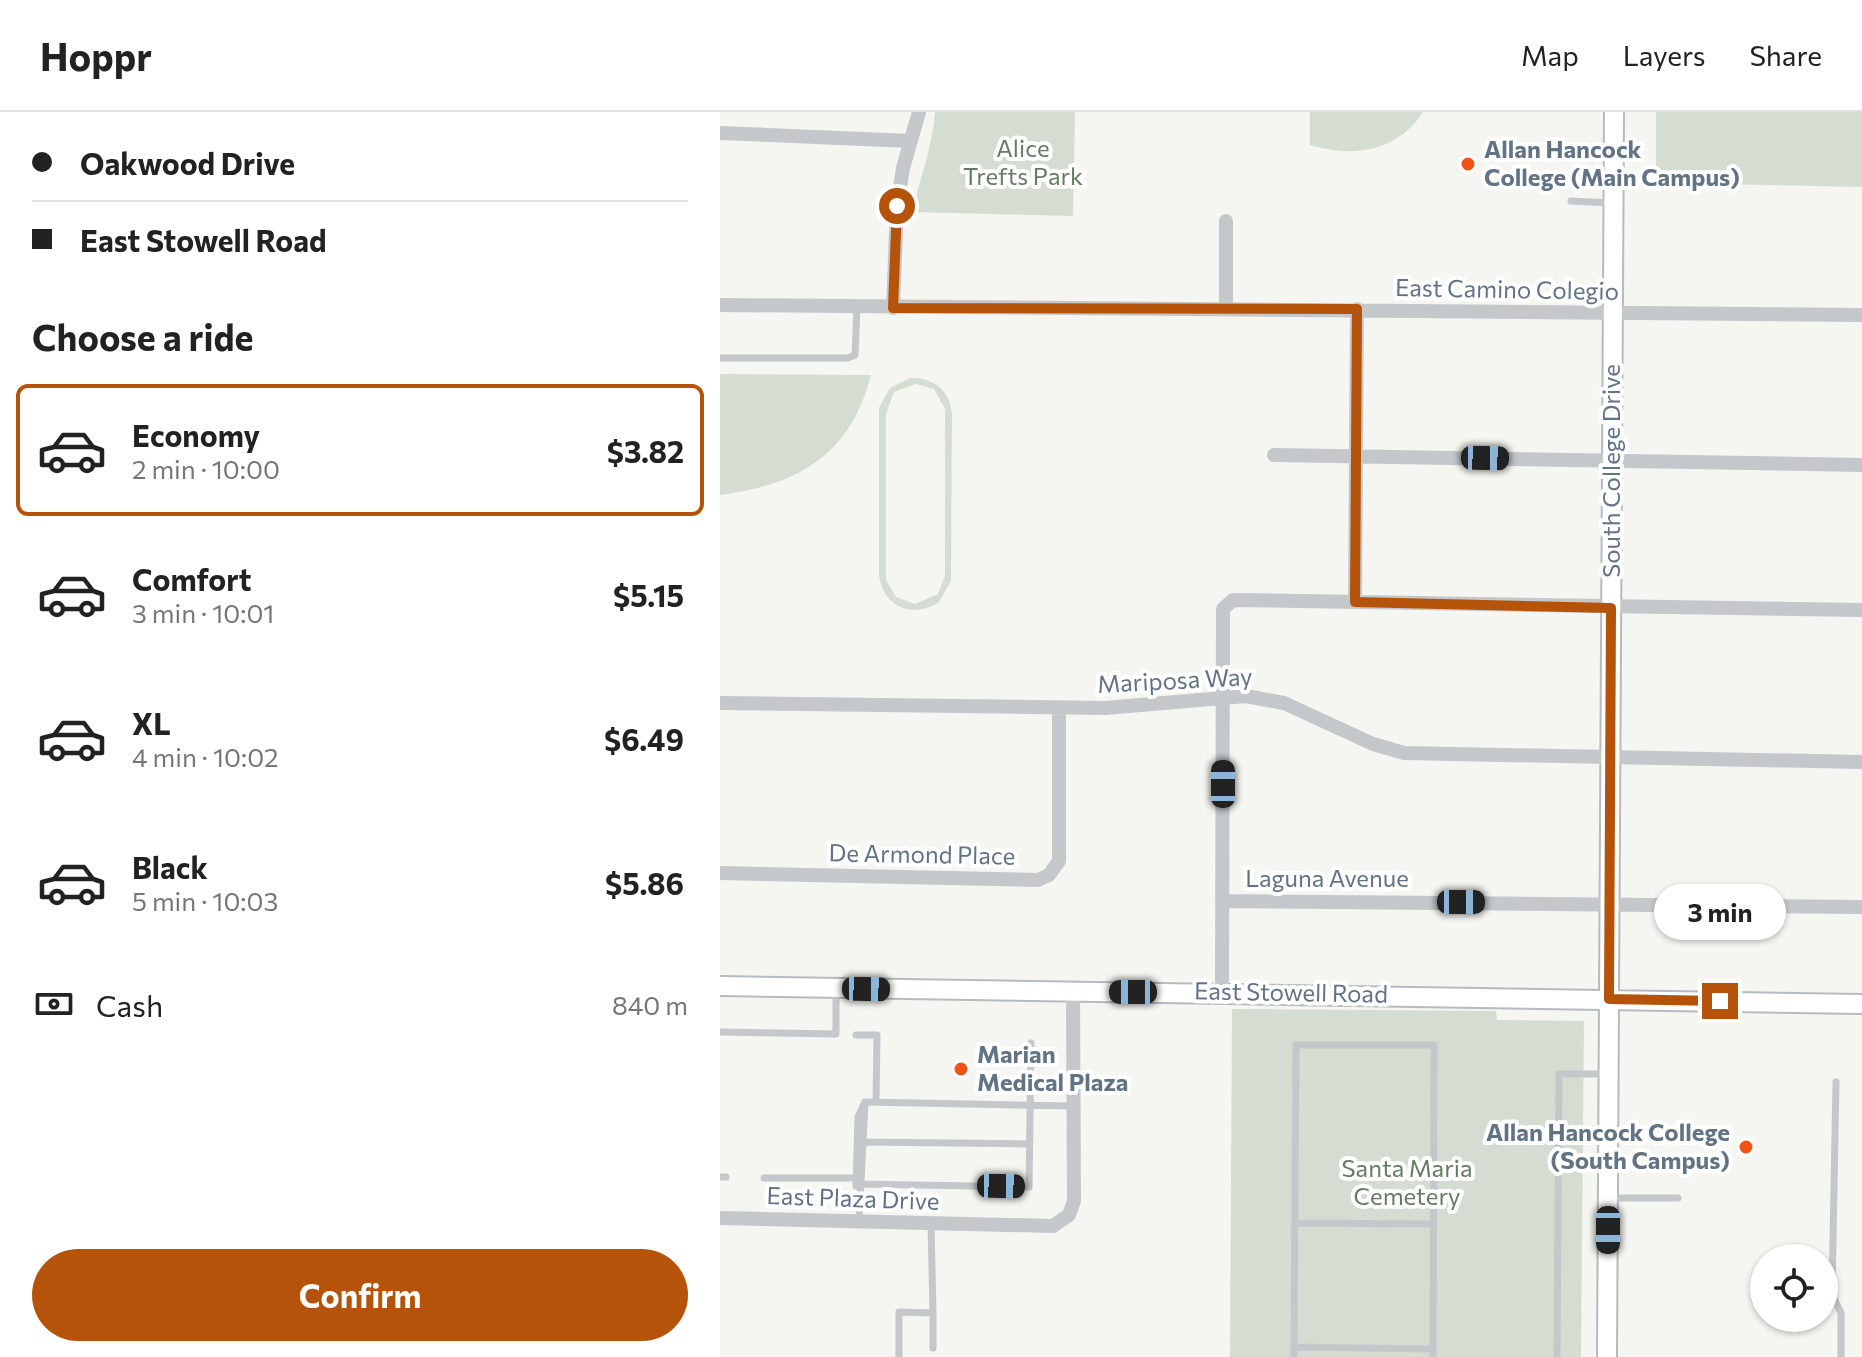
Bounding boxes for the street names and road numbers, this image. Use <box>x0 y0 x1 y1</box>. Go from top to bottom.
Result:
street label: East Camino Colegio <box>1395 272 1619 305</box>
street label: South College Drive <box>1596 364 1625 578</box>
street label: Mariposa Way <box>1097 661 1253 698</box>
street label: De Armond Place <box>828 837 1016 870</box>
street label: Laguna Avenue <box>1245 863 1409 892</box>
street label: East Stowell Road <box>1194 975 1388 1008</box>
street label: East Plaza Drive <box>766 1180 940 1215</box>

